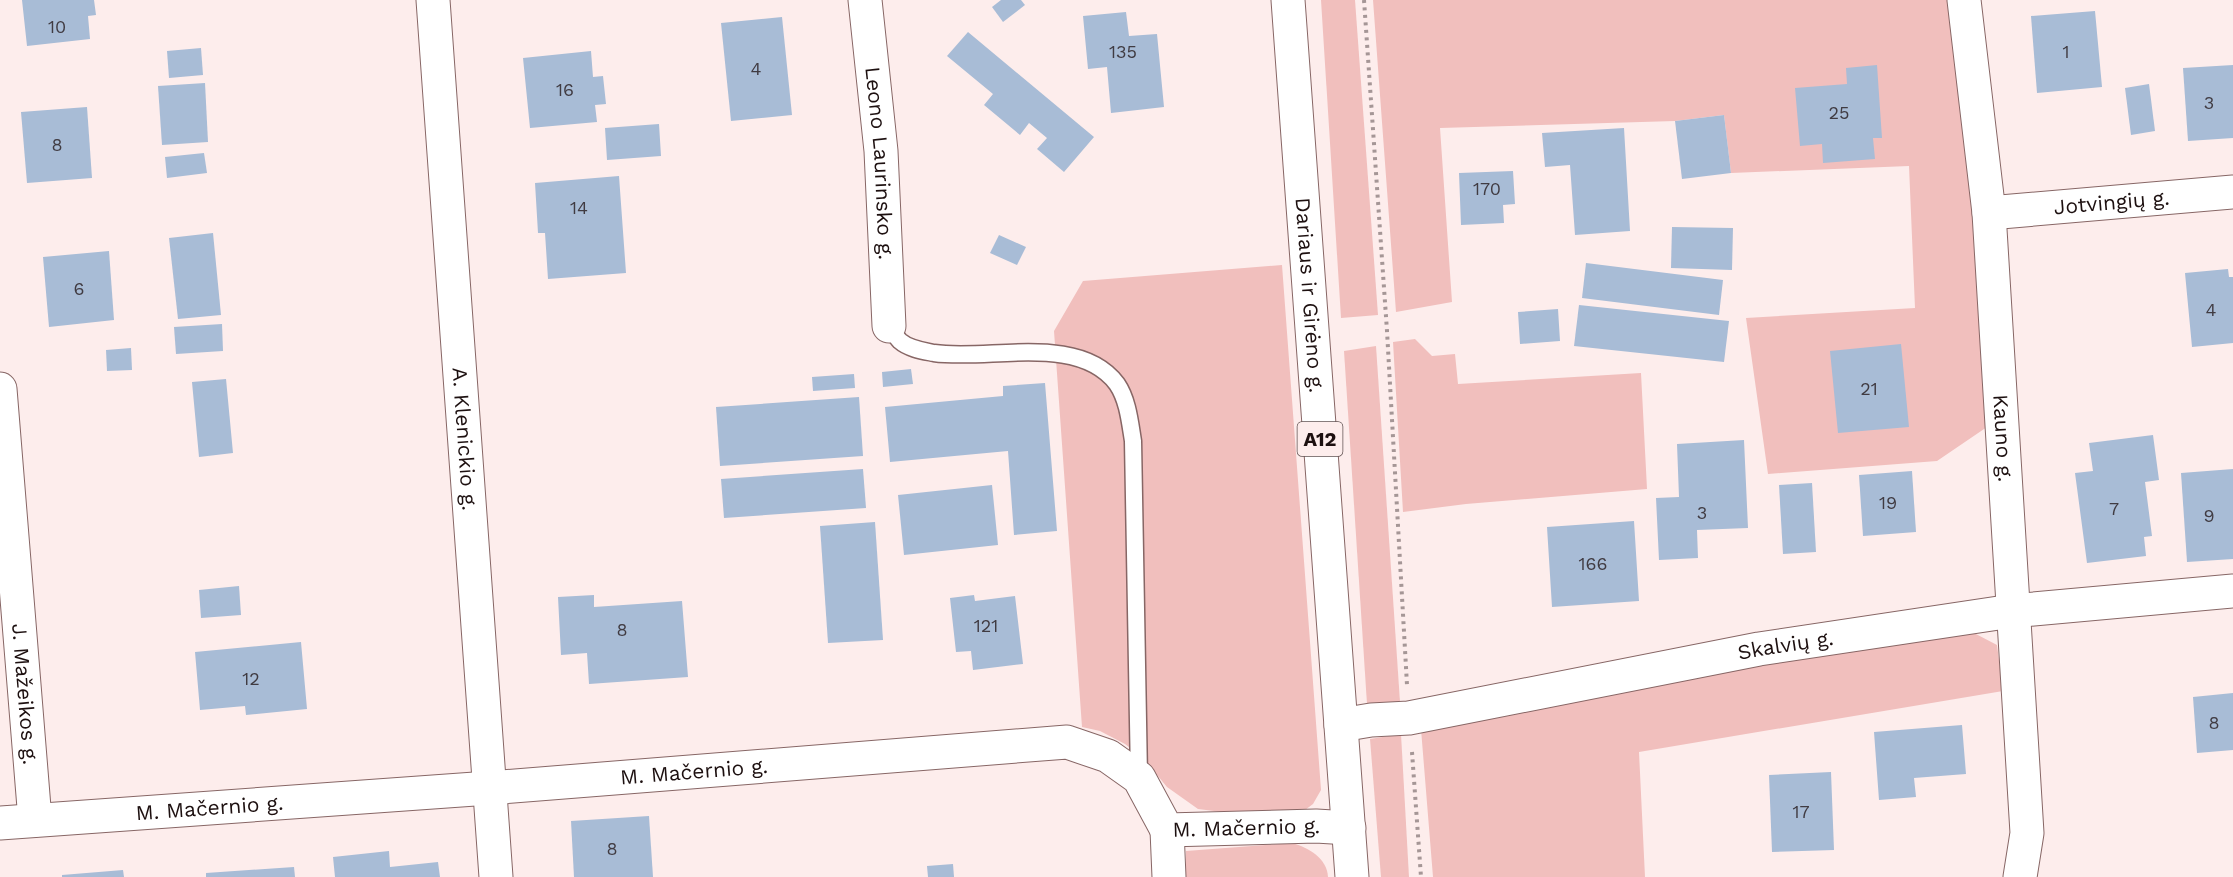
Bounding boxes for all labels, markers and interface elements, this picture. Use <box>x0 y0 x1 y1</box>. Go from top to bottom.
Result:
house number: 10 <box>48 16 66 37</box>
house number: 135 <box>1109 41 1137 62</box>
house number: 1 <box>2062 41 2070 62</box>
house number: 4 <box>751 58 762 79</box>
street label: Leono Laurinsko g. <box>860 65 899 260</box>
house number: 16 <box>556 79 574 100</box>
house number: 3 <box>2204 92 2214 113</box>
house number: 25 <box>1829 102 1849 123</box>
house number: 8 <box>51 134 63 155</box>
house number: 170 <box>1473 178 1501 199</box>
street label: Jotvingių g. <box>2053 185 2170 219</box>
house number: 14 <box>570 197 588 218</box>
street label: Dariaus ir Girėno g. <box>1290 197 1330 394</box>
house number: 6 <box>74 278 84 299</box>
house number: 4 <box>2206 299 2217 320</box>
street label: A. Klenickio g. <box>447 366 483 511</box>
house number: 21 <box>1860 378 1878 399</box>
street label: Kauno g. <box>1988 393 2018 483</box>
road number: A12 <box>1298 422 1342 456</box>
house number: 19 <box>1879 492 1897 513</box>
house number: 7 <box>2109 498 2119 519</box>
house number: 3 <box>1697 502 1707 523</box>
house number: 9 <box>2203 505 2215 526</box>
house number: 166 <box>1579 553 1607 574</box>
house number: 121 <box>974 615 998 636</box>
house number: 8 <box>616 619 628 640</box>
street label: J. Mažeikos g. <box>7 622 43 766</box>
street label: Skalvių g. <box>1735 625 1835 665</box>
house number: 12 <box>242 668 260 689</box>
house number: 8 <box>2208 712 2220 733</box>
street label: M. Mačernio g. <box>619 753 769 790</box>
street label: M. Mačernio g. <box>135 790 284 825</box>
house number: 17 <box>1792 801 1810 822</box>
street label: M. Mačernio g. <box>1172 813 1321 842</box>
house number: 8 <box>606 838 618 859</box>

